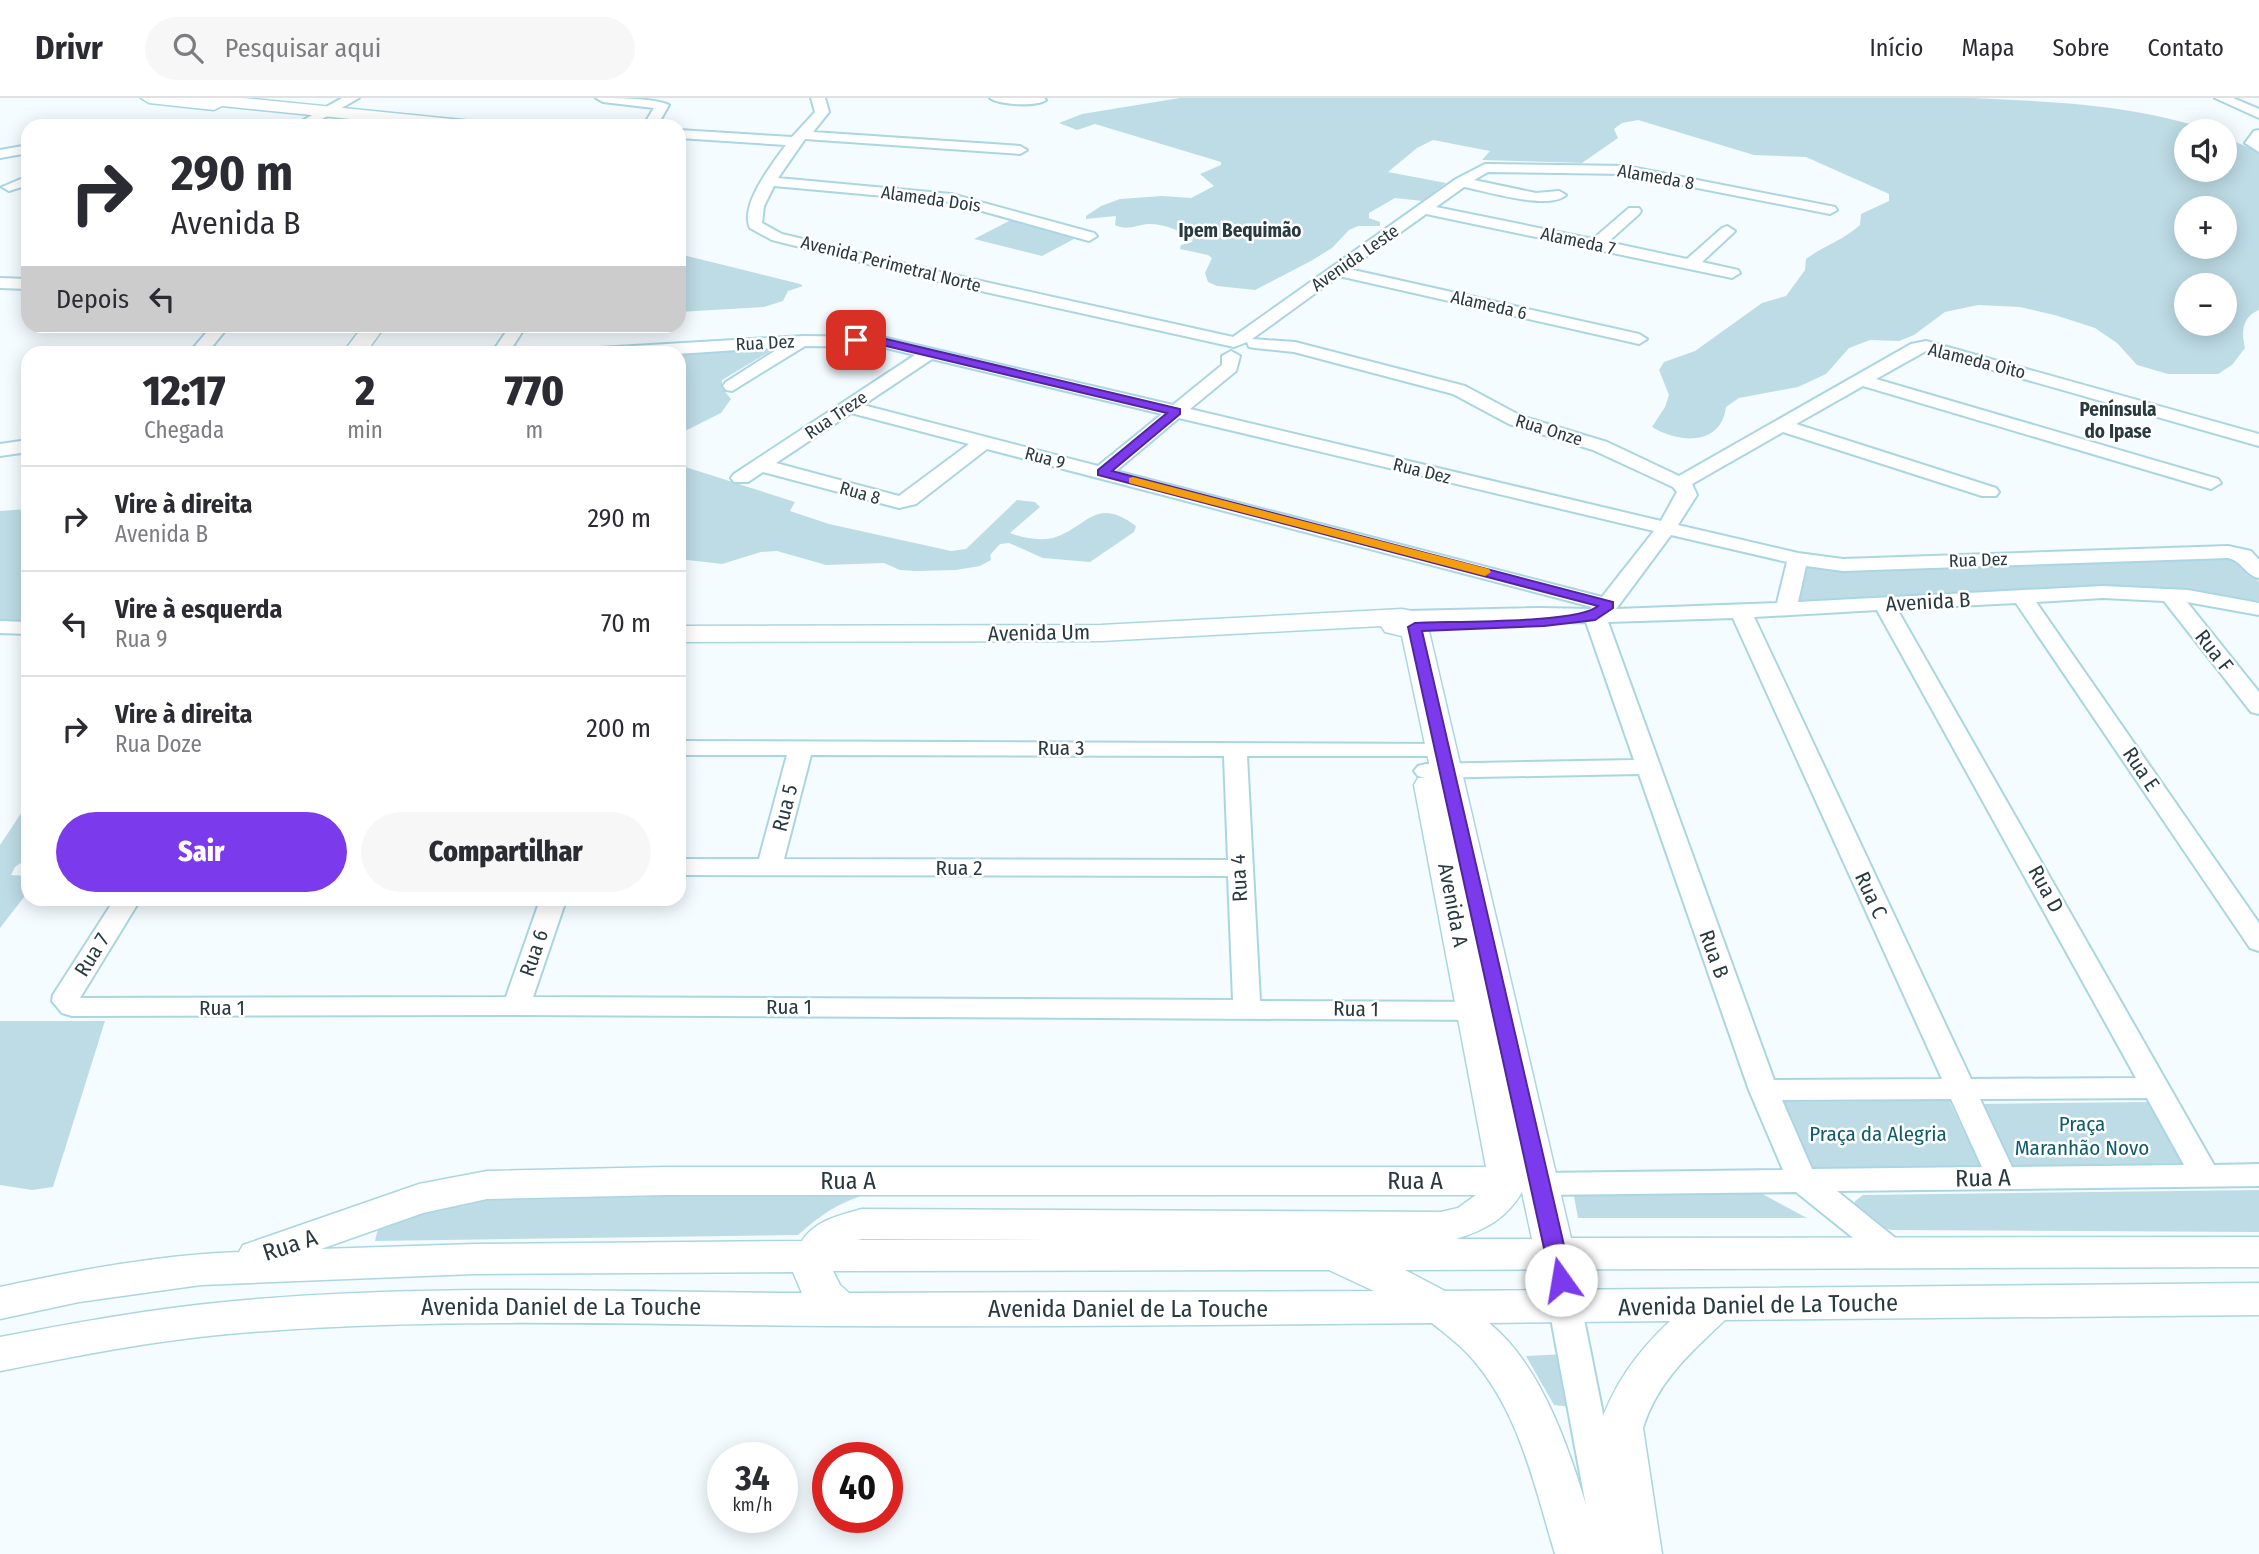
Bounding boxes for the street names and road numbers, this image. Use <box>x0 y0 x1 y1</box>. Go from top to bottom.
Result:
street label: Alameda 8 <box>1616 159 1696 195</box>
street label: Alameda Dois <box>880 181 983 217</box>
street label: Avenida Leste <box>1307 220 1403 296</box>
street label: Alameda 7 <box>1539 222 1617 260</box>
street label: Avenida Perimetral Norte <box>799 231 983 297</box>
street label: Alameda 6 <box>1449 286 1529 324</box>
street label: Rua Dez <box>735 330 795 356</box>
street label: Alameda Oito <box>1926 338 2028 384</box>
street label: Rua Treze <box>801 386 871 444</box>
street label: Rua Onze <box>1513 409 1585 451</box>
street label: Rua 9 <box>1022 442 1068 474</box>
street label: Rua Dez <box>1391 453 1453 489</box>
street label: Rua 8 <box>837 477 883 509</box>
street label: Rua Dez <box>1948 548 2008 572</box>
street label: Avenida B <box>1885 587 1971 617</box>
street label: Avenida Um <box>988 619 1090 647</box>
street label: Rua F <box>2189 625 2239 677</box>
street label: Rua 3 <box>1037 735 1085 761</box>
street label: Rua E <box>2117 742 2165 796</box>
street label: Rua 5 <box>767 782 803 834</box>
street label: Rua 4 <box>1225 853 1253 903</box>
street label: Rua 2 <box>936 855 982 881</box>
street label: Avenida A <box>1432 861 1474 949</box>
street label: Rua D <box>2023 861 2069 917</box>
street label: Rua C <box>1849 868 1893 923</box>
street label: Rua 6 <box>514 926 554 980</box>
street label: Rua B <box>1693 926 1735 982</box>
street label: Rua 7 <box>69 929 115 981</box>
street label: Rua 1 <box>766 994 812 1020</box>
street label: Rua 1 <box>199 995 245 1021</box>
street label: Rua 1 <box>1333 996 1379 1022</box>
street label: Rua A <box>1955 1164 2011 1192</box>
street label: Rua A <box>820 1167 876 1195</box>
street label: Rua A <box>1387 1167 1443 1195</box>
street label: Rua A <box>259 1223 321 1267</box>
street label: Avenida Daniel de La Touche <box>1618 1289 1898 1321</box>
street label: Avenida Daniel de La Touche <box>421 1293 701 1321</box>
street label: Avenida Daniel de La Touche <box>988 1295 1268 1323</box>

